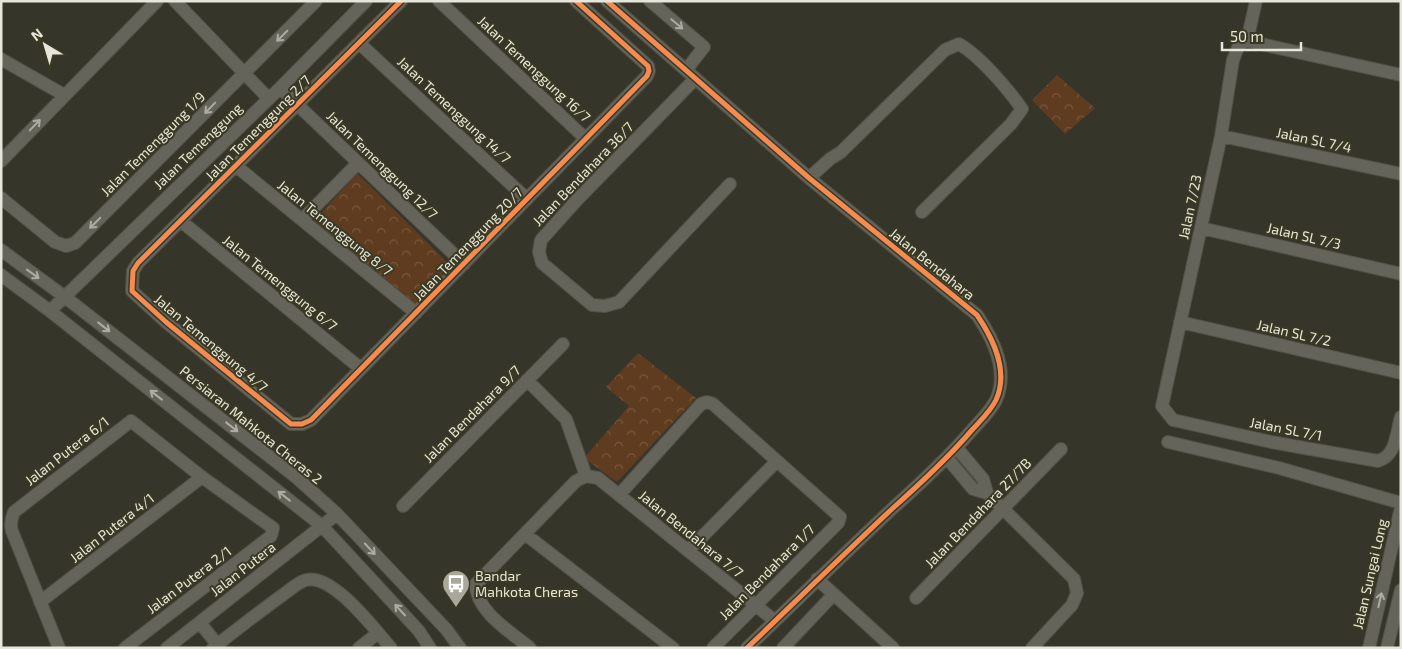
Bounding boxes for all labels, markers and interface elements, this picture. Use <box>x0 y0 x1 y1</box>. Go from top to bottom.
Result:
street label: Jalan Temenggung 16/7 <box>474 12 594 125</box>
one-way arrow <box>671 18 684 30</box>
north arrow <box>20 20 70 70</box>
scale bar <box>1222 20 1301 52</box>
text: N <box>27 25 46 44</box>
text: 50 m <box>1230 27 1264 45</box>
one-way arrow <box>275 30 288 42</box>
street label: Jalan Temenggung 14/7 <box>394 53 514 166</box>
street label: Jalan Temenggung 2/7 <box>201 71 314 184</box>
street label: Jalan Temenggung 1/9 <box>97 88 209 200</box>
street label: Jalan Temenggung <box>150 99 246 193</box>
one-way arrow <box>204 102 216 114</box>
street label: Jalan Temenggung 12/7 <box>323 107 441 222</box>
street label: Jalan Bendahara 36/7 <box>529 118 637 229</box>
one-way arrow <box>29 119 41 131</box>
street label: Jalan SL 7/4 <box>1275 123 1353 156</box>
street label: Jalan 7/23 <box>1174 173 1205 241</box>
street label: Jalan Temenggung 8/7 <box>274 176 396 279</box>
street label: Jalan Temenggung 20/7 <box>409 184 526 304</box>
one-way arrow <box>89 217 102 229</box>
street label: Jalan SL 7/3 <box>1265 219 1343 252</box>
street label: Jalan Bendahara <box>886 224 978 303</box>
street label: Jalan Temenggung 6/7 <box>220 231 341 334</box>
one-way arrow <box>26 269 40 279</box>
street label: Jalan Temenggung 4/7 <box>151 290 272 395</box>
street label: Jalan SL 7/2 <box>1255 316 1333 349</box>
one-way arrow <box>97 322 110 333</box>
street label: Persiaran Mahkota Cheras 2 <box>177 362 326 487</box>
street label: Jalan Bendahara 9/7 <box>420 362 524 466</box>
one-way arrow <box>149 390 163 400</box>
street label: Jalan Putera 6/1 <box>21 413 112 489</box>
street label: Jalan SL 7/1 <box>1248 413 1324 444</box>
one-way arrow <box>225 422 239 432</box>
street label: Jalan Bendahara 27/7B <box>921 454 1034 571</box>
street label: Jalan Bendahara 7/7 <box>636 486 747 581</box>
street label: Jalan Putera 4/1 <box>66 489 157 566</box>
one-way arrow <box>277 490 290 501</box>
street label: Jalan Sungai Long <box>1349 517 1391 631</box>
street label: Jalan Bendahara 1/7 <box>715 520 818 623</box>
street label: Jalan Putera <box>207 538 279 599</box>
street label: Jalan Putera 2/1 <box>143 542 234 617</box>
one-way arrow <box>364 543 376 556</box>
place label: Bandar Mahkota Cheras <box>475 567 578 600</box>
bus stop icon: Bandar Mahkota Cheras <box>441 569 471 608</box>
one-way arrow <box>1376 593 1385 609</box>
one-way arrow <box>394 603 406 616</box>

